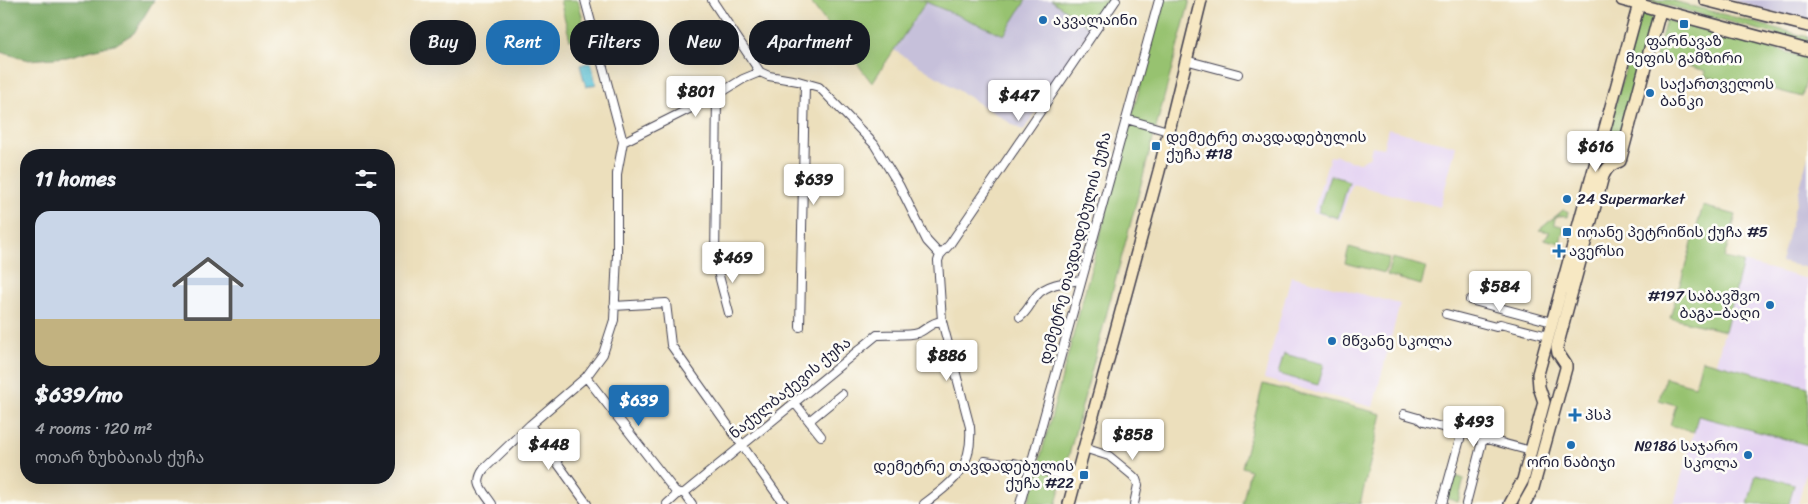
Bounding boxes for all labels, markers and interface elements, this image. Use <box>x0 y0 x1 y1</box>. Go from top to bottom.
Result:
place label: აკვალაინი <box>1053 7 1137 33</box>
marker: აკვალაინი <box>1037 14 1049 26</box>
marker: ფარნავაზ მეფის გამზირი <box>1678 18 1690 30</box>
chip: Buy <box>410 20 476 65</box>
chip: Rent <box>486 20 560 65</box>
chip: Filters <box>570 20 659 65</box>
chip: New <box>669 20 739 65</box>
chip: Apartment <box>749 20 870 65</box>
place label: ფარნავაზ მეფის გამზირი <box>1626 28 1742 71</box>
place label: საქართველოს ბანკი <box>1660 71 1774 114</box>
pin: $801 <box>666 76 726 118</box>
text: $801 <box>677 77 715 106</box>
pin: $447 <box>989 80 1049 122</box>
text: $447 <box>999 81 1039 110</box>
marker: საქართველოს ბანკი <box>1644 87 1656 99</box>
place label: დემეტრე თავდადებულის ქუჩა #18 <box>1166 124 1367 167</box>
street label: დემეტრე თავდადებულის ქუჩა <box>1031 129 1119 367</box>
pin: $616 <box>1566 130 1626 173</box>
text: $616 <box>1578 132 1614 161</box>
marker: დემეტრე თავდადებულის ქუჩა #18 <box>1150 140 1162 152</box>
text: 11 homes <box>35 160 116 198</box>
pin: $639 <box>784 164 844 206</box>
icon: filters <box>352 165 380 193</box>
text: $639 <box>795 165 833 194</box>
place label: 24 Supermarket <box>1577 186 1686 212</box>
marker: 24 Supermarket <box>1561 193 1573 205</box>
place label: იოანე პეტრიწის ქუჩა #5 <box>1577 219 1768 245</box>
marker: იოანე პეტრიწის ქუჩა #5 <box>1561 226 1573 238</box>
place label: ავერსი <box>1569 238 1624 264</box>
pin: $469 <box>703 242 763 284</box>
text: $469 <box>713 243 753 272</box>
icon: home <box>163 244 253 334</box>
marker: ავერსი <box>1553 245 1565 257</box>
pin: $584 <box>1470 270 1530 313</box>
text: $584 <box>1480 272 1520 301</box>
place label: #197 საბავშვო ბაგა–ბაღი <box>1647 283 1760 326</box>
marker: #197 საბავშვო ბაგა–ბაღი <box>1764 299 1776 311</box>
place label: მწვანე სკოლა <box>1342 328 1452 354</box>
street label: ნაქულბაქევის ქუჩა <box>723 330 857 446</box>
marker: მწვანე სკოლა <box>1326 335 1338 347</box>
pin: $886 <box>917 340 977 382</box>
text: $886 <box>927 341 967 370</box>
text: $639/mo <box>35 376 123 414</box>
pin: $639 <box>609 384 669 427</box>
text: $639 <box>620 386 658 415</box>
place label: პსპ <box>1585 402 1611 428</box>
pin: $493 <box>1444 406 1504 448</box>
text: $493 <box>1454 407 1494 436</box>
marker: პსპ <box>1569 409 1581 421</box>
text: 4 rooms · 120 m² <box>35 414 152 443</box>
pin: $858 <box>1103 418 1163 461</box>
text: $858 <box>1113 420 1153 449</box>
pin: $448 <box>519 428 579 471</box>
text: $448 <box>529 430 569 459</box>
place label: №186 საჯარო სკოლა <box>1634 433 1738 476</box>
marker: ორი ნაბიჯი <box>1565 439 1577 451</box>
text: ოთარ ზუხბაიას ქუჩა <box>35 443 204 472</box>
place label: ორი ნაბიჯი <box>1527 449 1615 475</box>
marker: №186 საჯარო სკოლა <box>1742 449 1754 461</box>
place label: დემეტრე თავდადებულის ქუჩა #22 <box>873 453 1074 496</box>
marker: დემეტრე თავდადებულის ქუჩა #22 <box>1078 469 1090 481</box>

